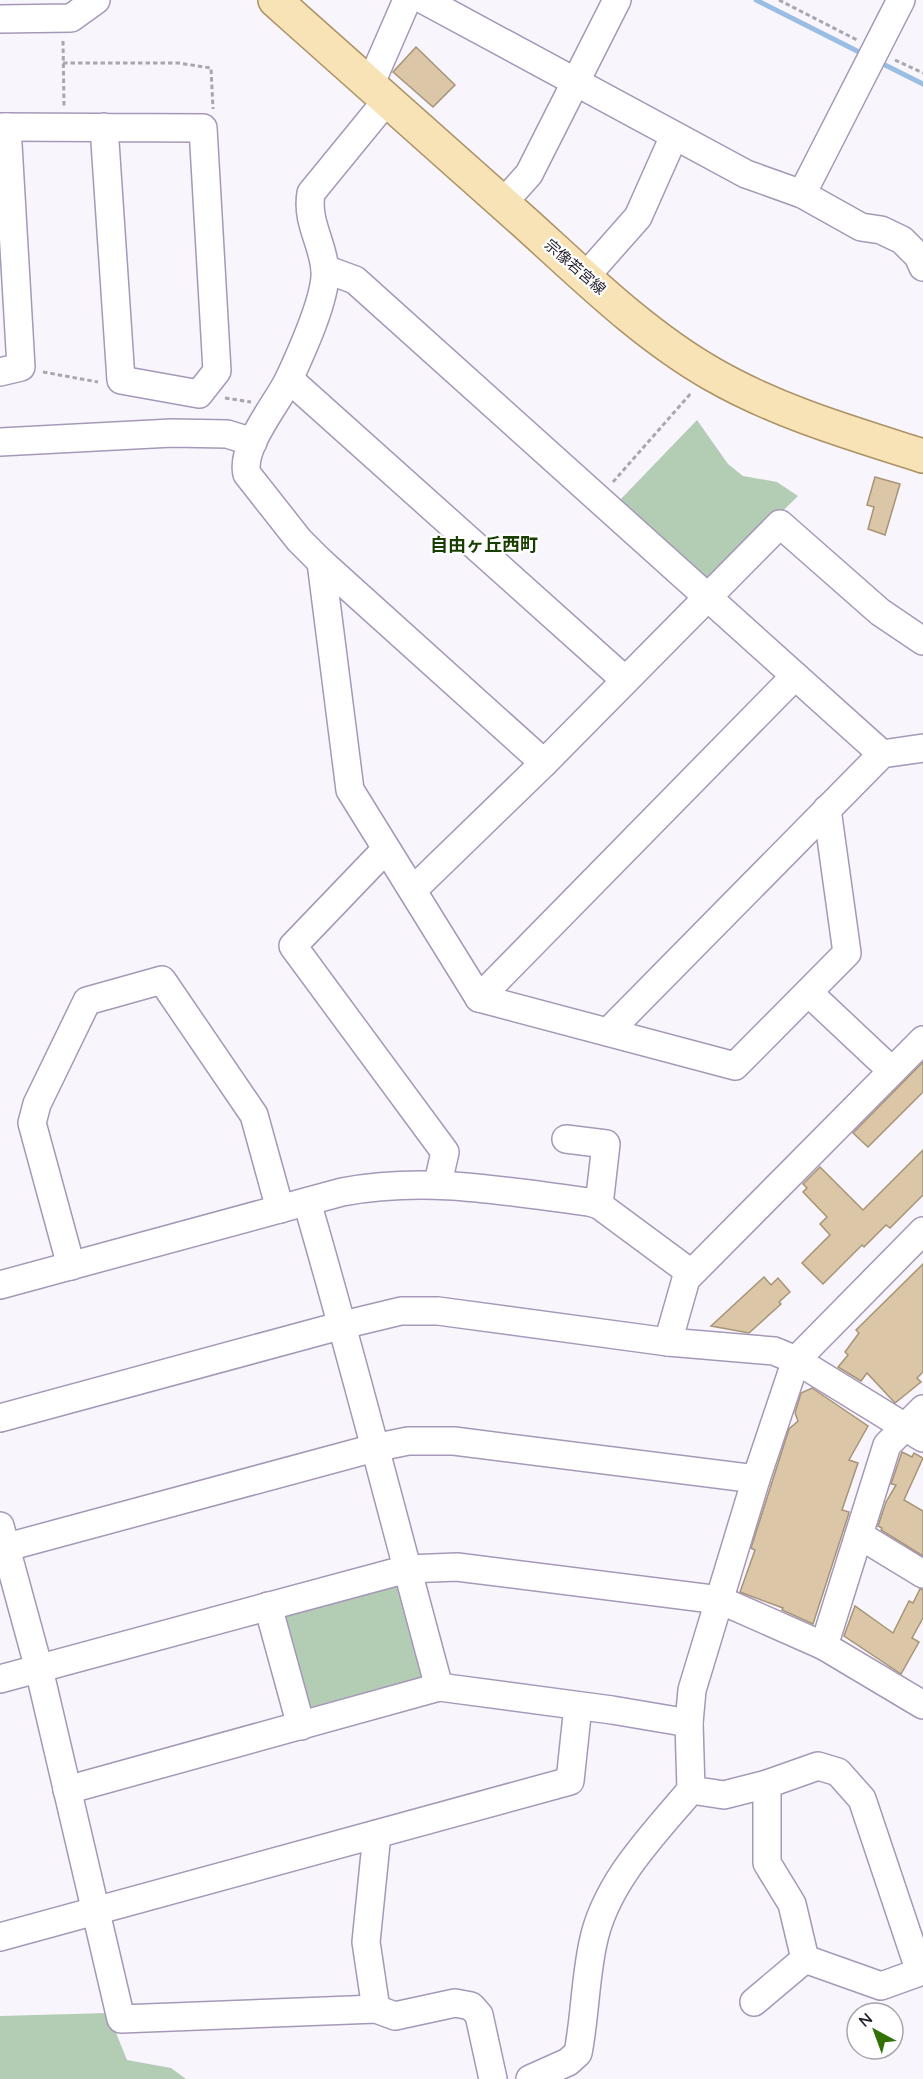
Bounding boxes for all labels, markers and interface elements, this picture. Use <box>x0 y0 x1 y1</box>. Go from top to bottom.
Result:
street label: 宗像若宮線 <box>541 235 610 298</box>
district label: 自由ヶ丘西町 <box>430 533 538 556</box>
north arrow <box>845 2001 905 2061</box>
text: N <box>854 2008 876 2031</box>

